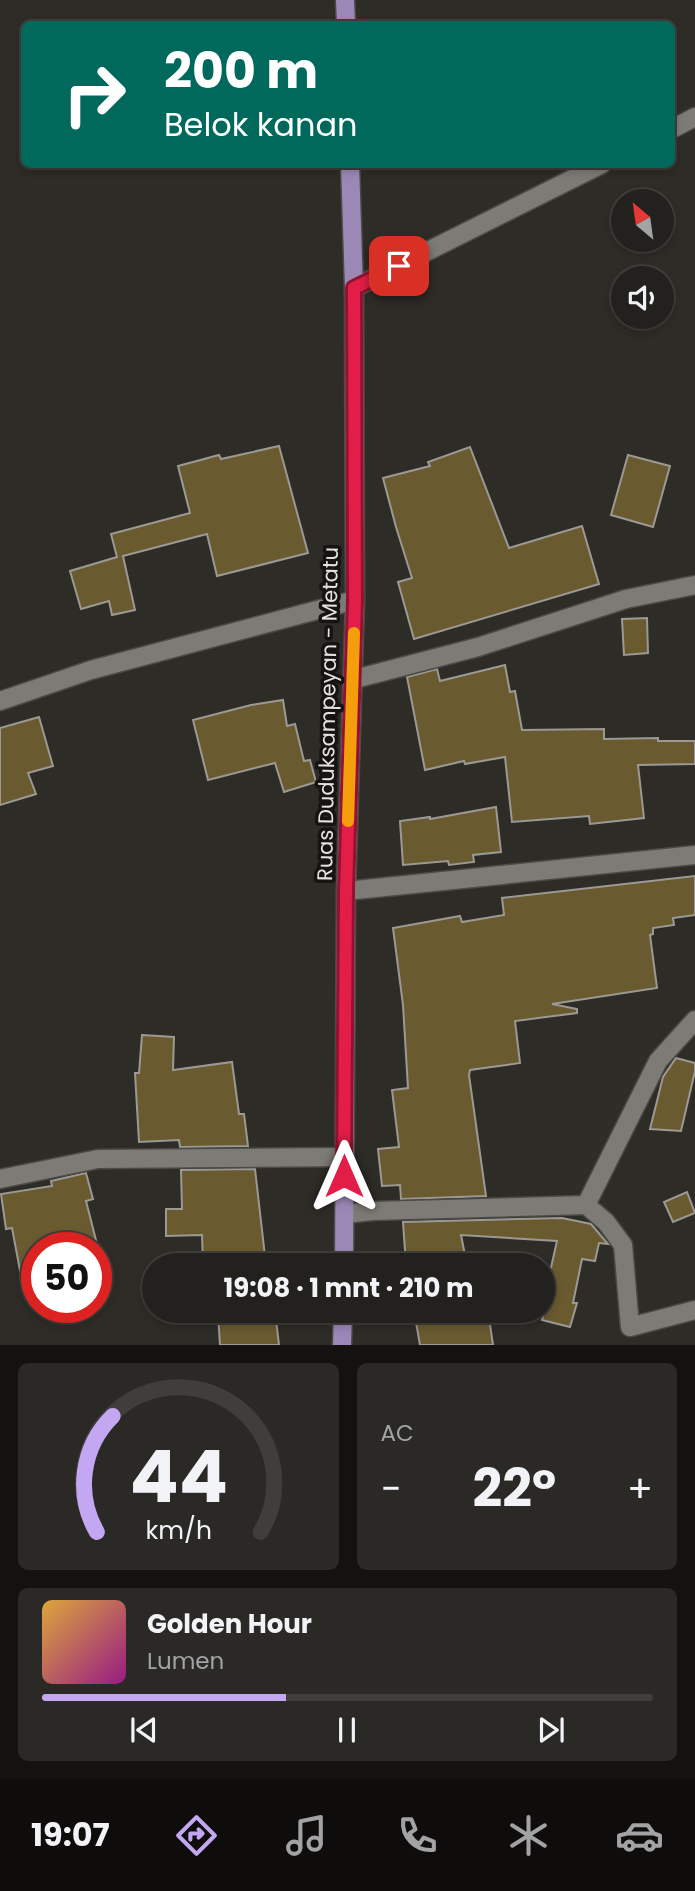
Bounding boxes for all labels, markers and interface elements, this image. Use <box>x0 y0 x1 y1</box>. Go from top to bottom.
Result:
text: 200 m <box>164 37 318 105</box>
icon: right <box>49 49 140 140</box>
text: Belok kanan <box>164 102 358 147</box>
north arrow <box>611 189 674 252</box>
map controls <box>611 189 674 329</box>
pin <box>369 236 429 296</box>
icon: arrive <box>380 247 418 285</box>
button: sound <box>611 266 674 329</box>
street label: Ruas Duduksampeyan - Metatu <box>310 547 345 881</box>
position arrow <box>307 1139 381 1213</box>
speed limit sign: 50 <box>21 1232 112 1323</box>
text: 19:08 · 1 mnt · 210 m <box>223 1270 474 1306</box>
text: AC <box>381 1417 414 1449</box>
text: 44 <box>129 1427 228 1528</box>
text: 22° <box>473 1452 556 1525</box>
text: − <box>381 1462 401 1515</box>
text: + <box>627 1462 653 1515</box>
text: km/h <box>145 1513 212 1548</box>
text: Golden Hour <box>147 1606 312 1642</box>
text: Lumen <box>147 1645 224 1677</box>
icon: previous <box>125 1711 163 1749</box>
icon: pause <box>328 1711 366 1749</box>
icon: next <box>532 1711 570 1749</box>
icon: directions <box>172 1811 221 1860</box>
icon: music <box>282 1811 331 1860</box>
icon: phone <box>393 1811 442 1860</box>
icon: climate <box>504 1811 553 1860</box>
icon: car <box>615 1811 664 1860</box>
text: 19:07 <box>31 1812 110 1857</box>

